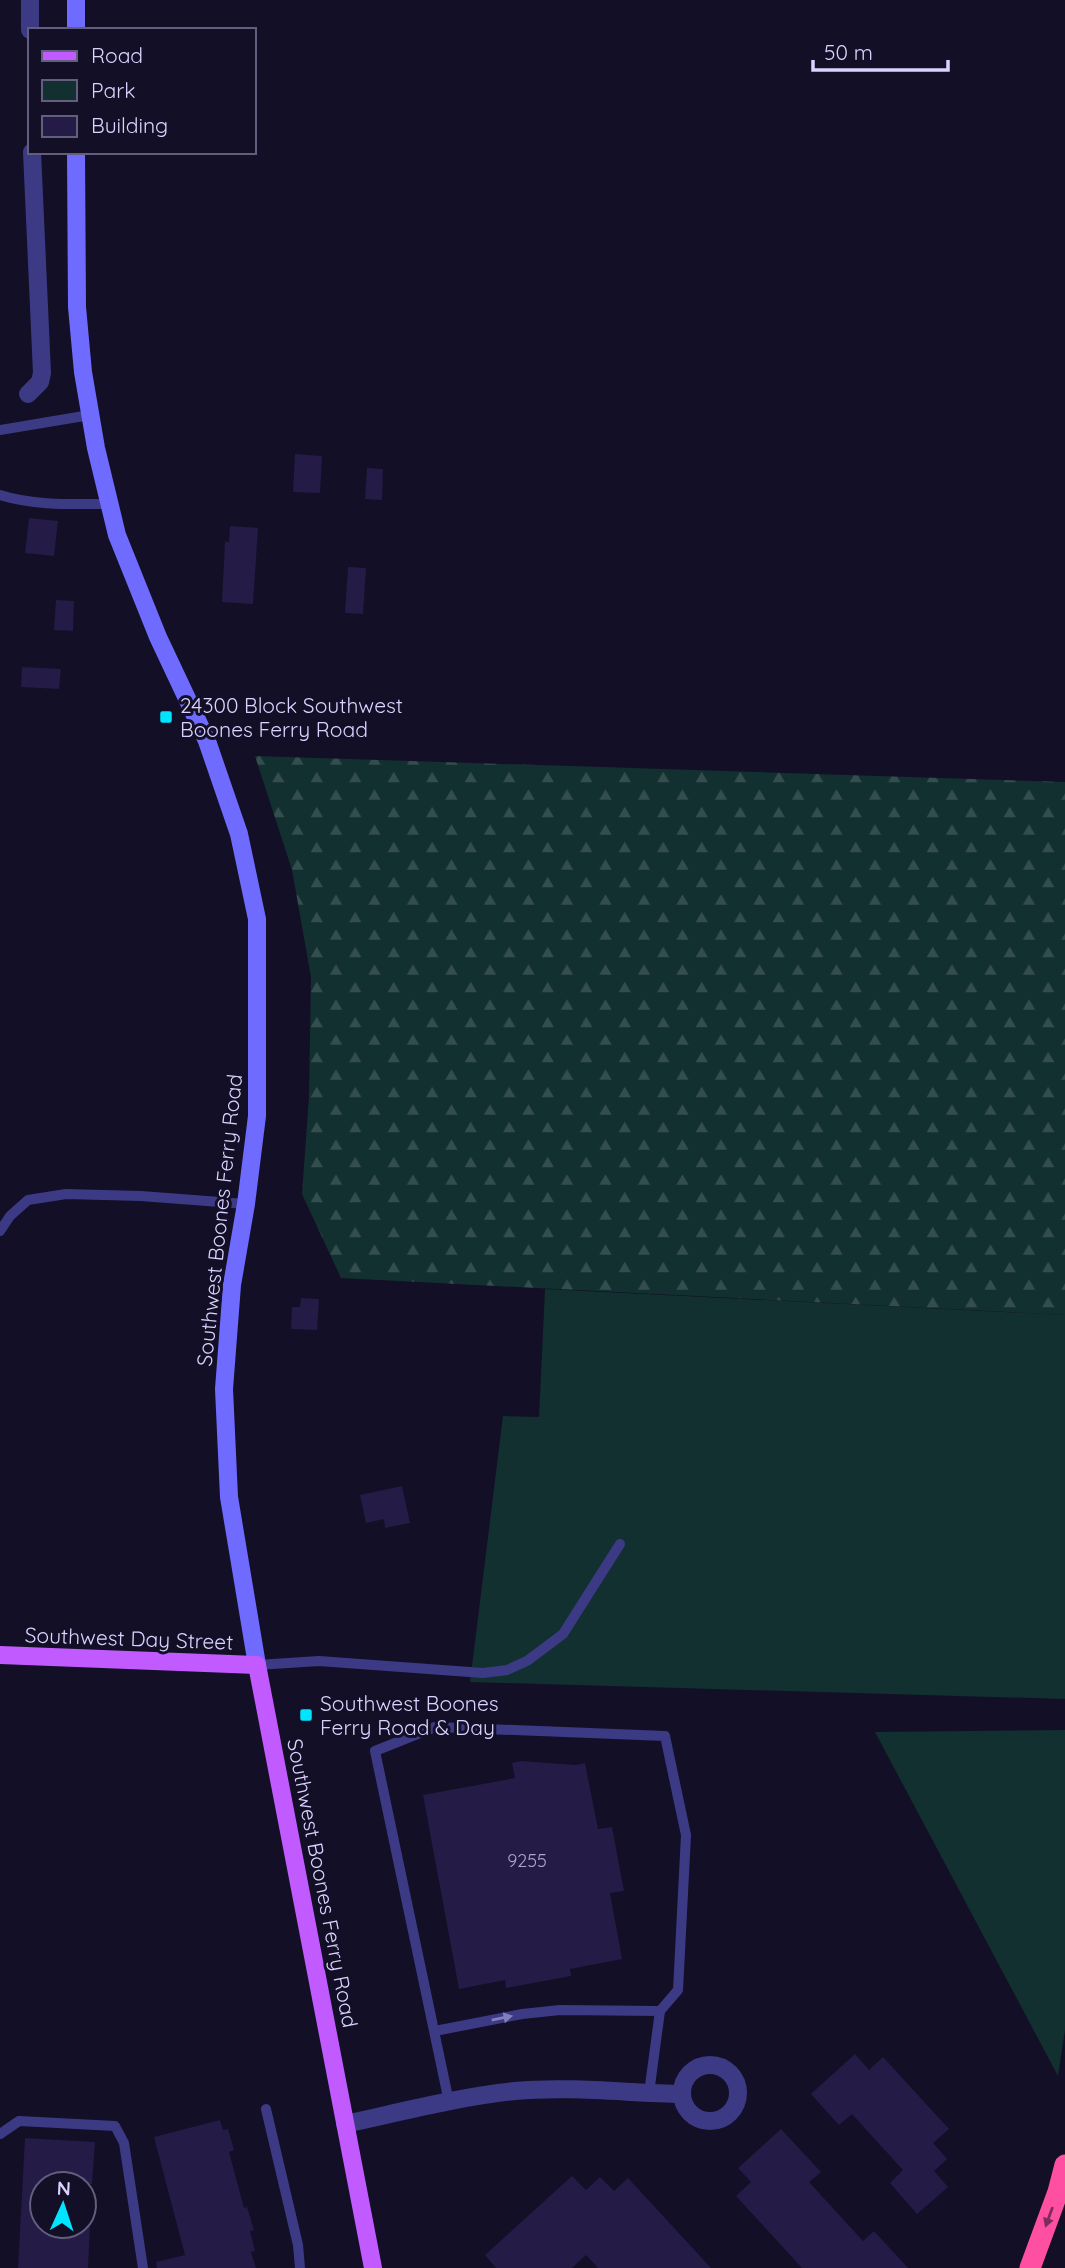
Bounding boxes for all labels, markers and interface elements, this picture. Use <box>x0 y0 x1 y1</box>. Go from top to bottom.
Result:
legend <box>28 28 256 154</box>
scale bar <box>813 28 948 72</box>
text: 50 m <box>824 39 873 65</box>
text: Road <box>91 42 143 68</box>
text: Park <box>91 77 135 103</box>
text: Building <box>91 112 168 138</box>
place label: 24300 Block Southwest Boones Ferry Road <box>180 692 403 742</box>
marker: 24300 Block Southwest Boones Ferry Road <box>158 709 174 725</box>
street label: Southwest Boones Ferry Road <box>191 1073 247 1367</box>
street label: Southwest Day Street <box>24 1621 234 1655</box>
place label: Southwest Boones Ferry Road & Day <box>320 1690 499 1740</box>
marker: Southwest Boones Ferry Road & Day <box>298 1707 314 1723</box>
street label: Southwest Boones Ferry Road <box>282 1736 364 2030</box>
house number: 9255 <box>507 1849 547 1872</box>
one-way arrow <box>491 2012 513 2023</box>
north arrow <box>28 2170 98 2240</box>
text: N <box>56 2176 71 2200</box>
one-way arrow <box>1043 2206 1054 2227</box>

